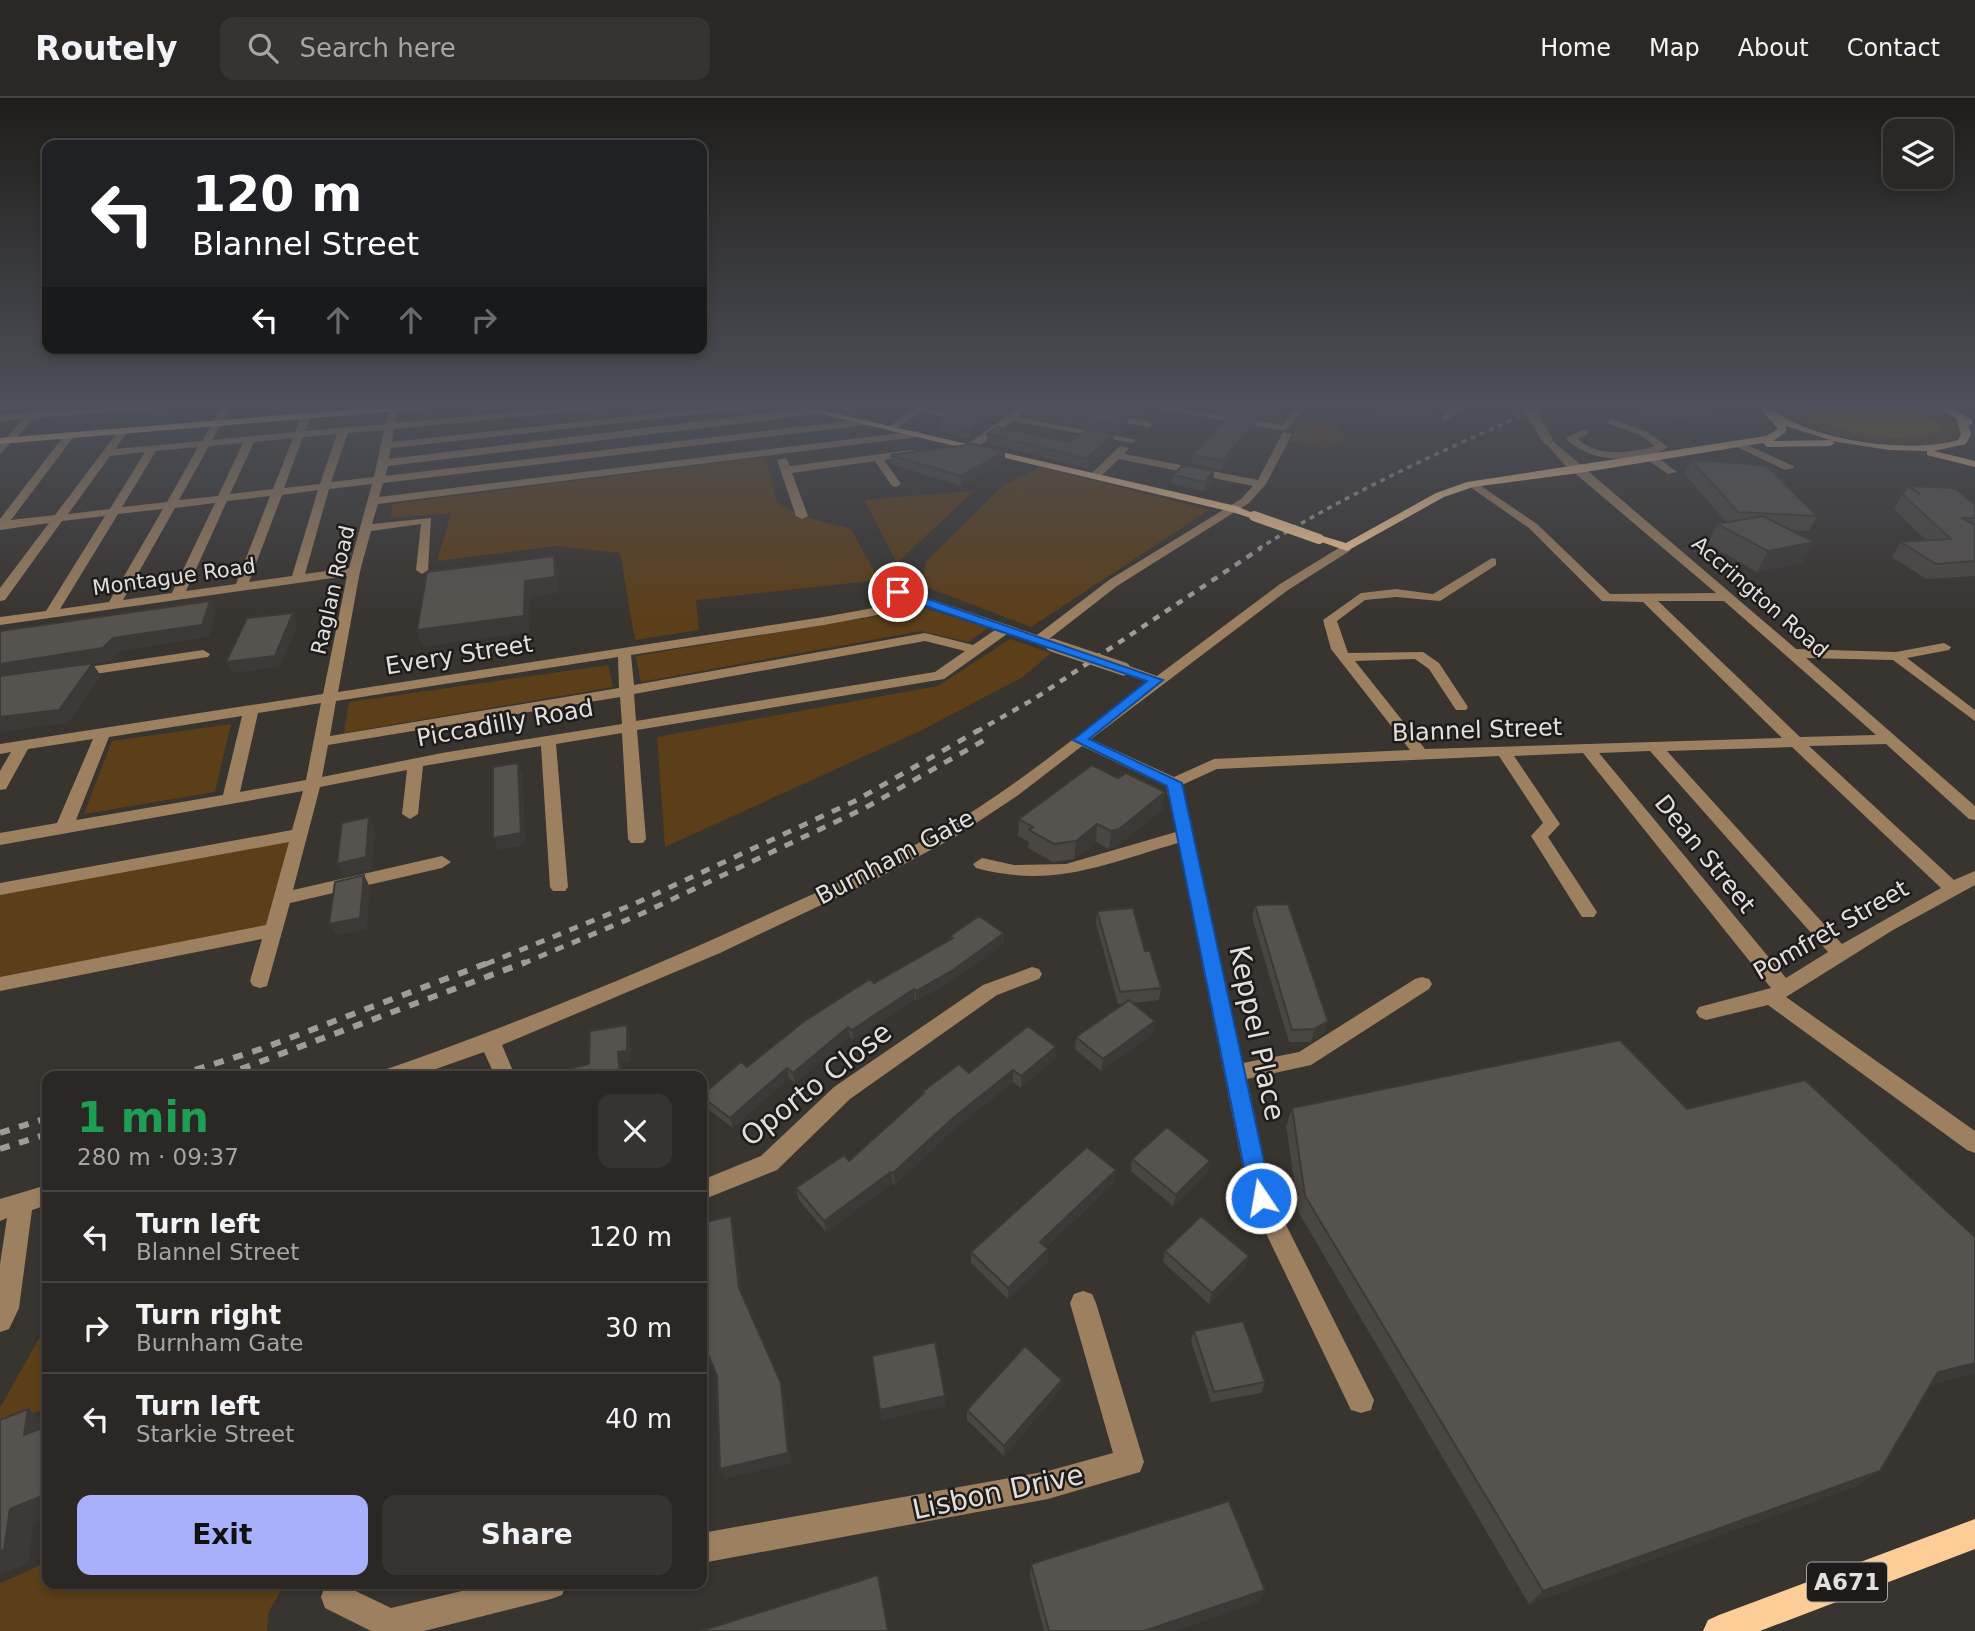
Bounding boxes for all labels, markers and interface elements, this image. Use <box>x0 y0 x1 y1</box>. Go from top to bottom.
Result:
search box <box>220 17 710 80</box>
text: Routely <box>35 29 178 68</box>
icon: search <box>244 29 282 67</box>
text: Search here <box>300 33 456 63</box>
text: Home <box>1540 34 1611 62</box>
text: Map <box>1649 34 1700 62</box>
text: About <box>1738 34 1809 62</box>
text: Contact <box>1847 34 1940 62</box>
map controls <box>1883 119 1953 189</box>
button: layers <box>1883 119 1953 189</box>
text: 120 m <box>192 166 362 223</box>
icon: left <box>77 168 168 259</box>
text: Blannel Street <box>192 225 419 263</box>
icon: left <box>246 301 284 339</box>
icon: ahead <box>319 301 357 339</box>
icon: ahead <box>392 301 430 339</box>
icon: right <box>465 301 503 339</box>
street label: Raglan Road <box>306 523 360 657</box>
street label: Accrington Road <box>1687 532 1833 662</box>
street label: Montague Road <box>91 554 257 600</box>
pin <box>868 562 928 622</box>
icon: arrive <box>879 573 917 611</box>
street label: Every Street <box>383 630 535 680</box>
street label: Piccadilly Road <box>414 694 596 752</box>
street label: Blannel Street <box>1391 713 1563 747</box>
street label: Dean Street <box>1649 789 1761 919</box>
street label: Burnham Gate <box>811 804 979 910</box>
street label: Pomfret Street <box>1749 874 1913 986</box>
street label: Keppel Place <box>1222 942 1292 1124</box>
street label: Oporto Close <box>734 1015 898 1153</box>
text: 1 min <box>77 1093 209 1142</box>
button: close <box>598 1094 672 1168</box>
text: 280 m · 09:37 <box>77 1144 239 1170</box>
position arrow <box>1224 1161 1298 1235</box>
text: Turn left <box>136 1209 260 1239</box>
icon: left <box>77 1218 115 1256</box>
text: 120 m <box>589 1222 672 1252</box>
text: Blannel Street <box>136 1239 299 1265</box>
text: Turn right <box>136 1300 281 1330</box>
icon: right <box>77 1309 115 1347</box>
text: 30 m <box>605 1313 672 1343</box>
text: Burnham Gate <box>136 1330 303 1356</box>
text: Turn left <box>136 1391 260 1421</box>
icon: left <box>77 1400 115 1438</box>
text: 40 m <box>605 1404 672 1434</box>
text: Starkie Street <box>136 1421 294 1447</box>
street label: Lisbon Drive <box>909 1458 1087 1526</box>
button: Exit <box>77 1495 368 1575</box>
button: Share <box>382 1495 672 1575</box>
road number: A671 <box>1807 1562 1887 1602</box>

